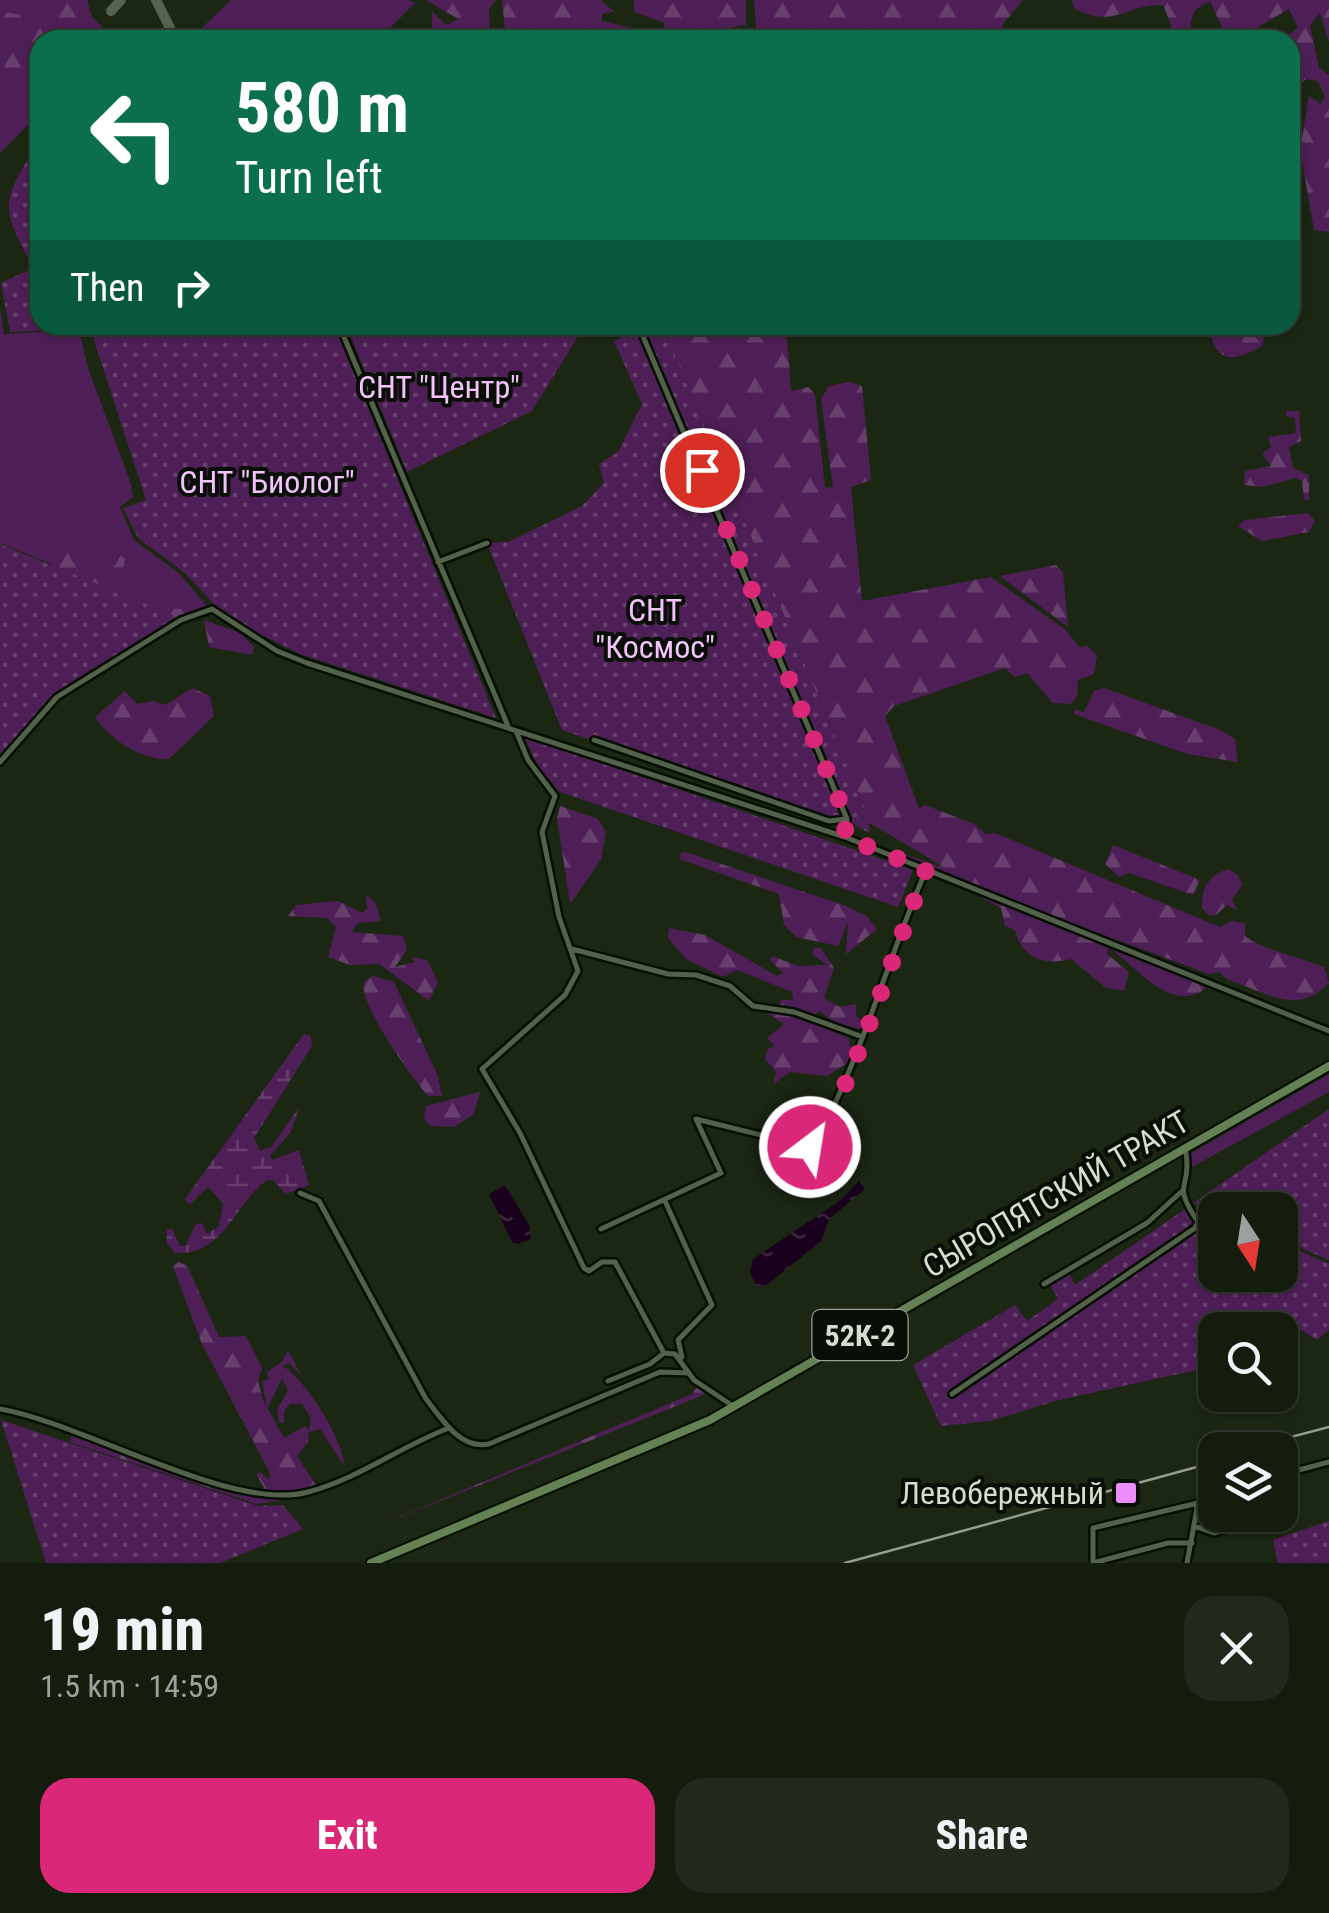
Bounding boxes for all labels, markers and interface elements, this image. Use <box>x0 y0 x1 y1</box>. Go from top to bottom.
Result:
text: 580 m <box>235 67 409 149</box>
icon: left <box>70 70 200 200</box>
text: Turn left <box>235 151 383 204</box>
icon: right <box>164 260 219 315</box>
text: Then <box>70 266 144 310</box>
park label: СНТ "Центр" <box>358 368 520 406</box>
pin <box>660 428 745 513</box>
icon: arrive <box>675 443 730 498</box>
park label: СНТ "Биолог" <box>179 463 355 501</box>
park label: СНТ "Космос" <box>595 591 715 666</box>
position arrow <box>758 1095 862 1199</box>
street label: СЫРОПЯТСКИЙ ТРАКТ <box>916 1102 1196 1286</box>
north arrow <box>1198 1192 1298 1292</box>
map controls <box>1198 1192 1298 1532</box>
road number: 52К-2 <box>812 1310 908 1360</box>
button: search <box>1198 1312 1298 1412</box>
button: layers <box>1198 1432 1298 1532</box>
place label: Левобережный <box>900 1474 1104 1512</box>
marker: Левобережный <box>1113 1480 1139 1506</box>
text: 19 min <box>40 1594 204 1665</box>
button: close <box>1184 1596 1289 1701</box>
text: 1.5 km · 14:59 <box>40 1667 219 1705</box>
button: Exit <box>40 1778 655 1893</box>
button: Share <box>675 1778 1289 1893</box>

